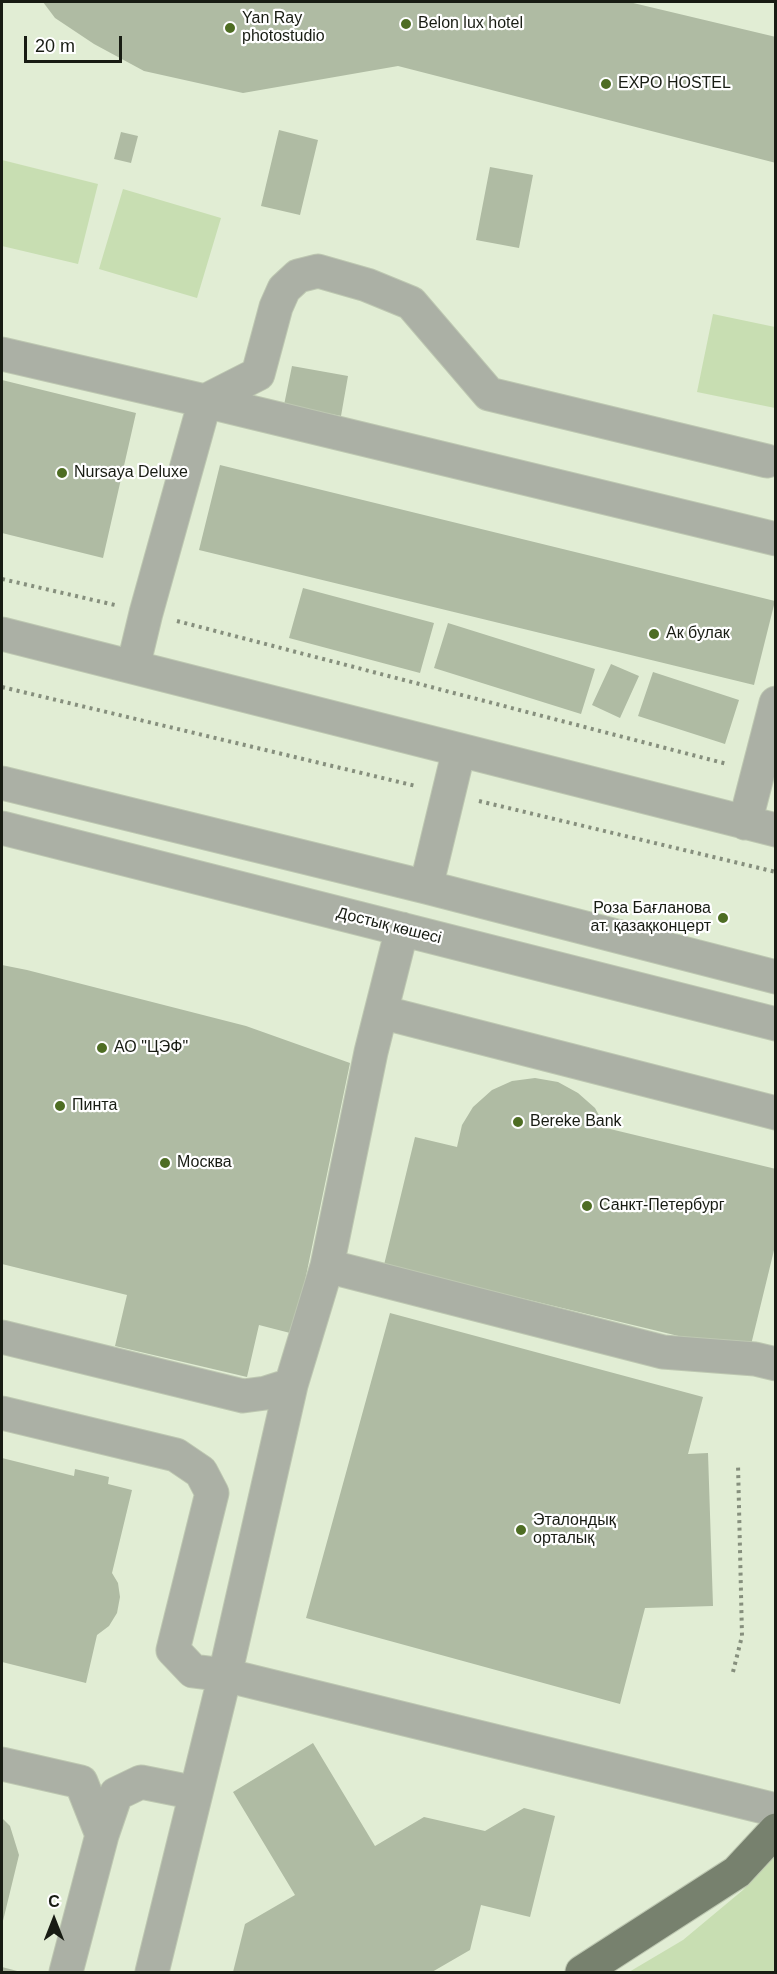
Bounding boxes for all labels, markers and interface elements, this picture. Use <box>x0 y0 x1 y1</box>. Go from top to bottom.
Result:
place label: Yan Ray photostudio <box>242 9 325 47</box>
place label: Belon lux hotel <box>418 14 523 34</box>
marker: Belon lux hotel <box>399 17 413 31</box>
marker: Yan Ray photostudio <box>223 21 237 35</box>
scale bar <box>27 24 124 62</box>
text: 20 m <box>35 36 75 56</box>
place label: EXPO HOSTEL <box>618 74 731 94</box>
marker: EXPO HOSTEL <box>599 77 613 91</box>
place label: Nursaya Deluxe <box>74 463 188 483</box>
marker: Nursaya Deluxe <box>55 466 69 480</box>
place label: Ак булак <box>666 624 730 644</box>
marker: Ак булак <box>647 627 661 641</box>
place label: Роза Бағланова ат. қазақконцерт <box>590 899 711 937</box>
street label: Достық көшесі <box>335 904 443 948</box>
marker: Роза Бағланова ат. қазақконцерт <box>716 911 730 925</box>
place label: АО "ЦЭФ" <box>114 1038 188 1058</box>
marker: АО "ЦЭФ" <box>95 1041 109 1055</box>
place label: Пинта <box>72 1096 117 1116</box>
marker: Пинта <box>53 1099 67 1113</box>
place label: Bereke Bank <box>530 1112 622 1132</box>
marker: Bereke Bank <box>511 1115 525 1129</box>
place label: Москва <box>177 1153 232 1173</box>
marker: Москва <box>158 1156 172 1170</box>
place label: Санкт-Петербург <box>599 1196 724 1216</box>
marker: Санкт-Петербург <box>580 1199 594 1213</box>
place label: Эталондық орталық <box>533 1511 616 1549</box>
marker: Эталондық орталық <box>514 1523 528 1537</box>
north arrow <box>24 1890 84 1950</box>
text: С <box>48 1893 60 1910</box>

